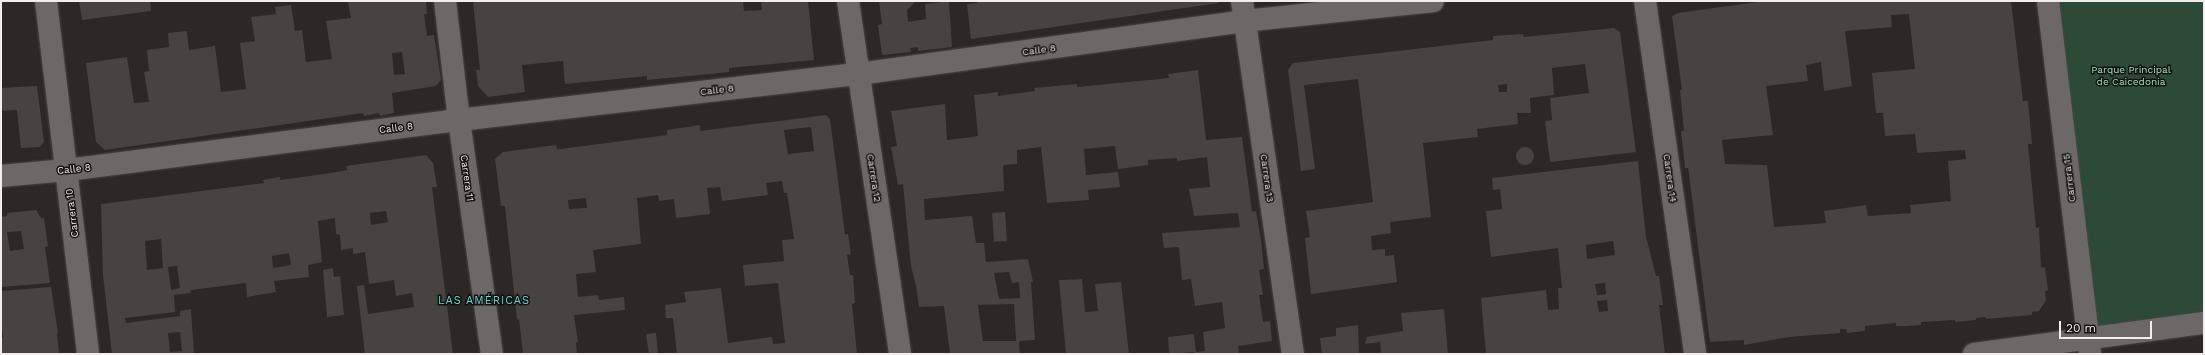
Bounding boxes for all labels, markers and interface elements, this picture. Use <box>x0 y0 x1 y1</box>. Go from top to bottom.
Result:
street label: Calle 8 <box>1021 42 1057 58</box>
park label: Parque Principal de Caicedonia <box>2091 63 2171 86</box>
street label: Calle 8 <box>699 82 735 98</box>
street label: Calle 8 <box>378 120 414 136</box>
street label: Carrera 12 <box>864 153 884 203</box>
street label: Carrera 13 <box>1258 153 1276 203</box>
street label: Carrera 14 <box>1661 153 1679 203</box>
street label: Carrera 15 <box>2060 153 2078 203</box>
street label: Carrera 11 <box>458 154 476 202</box>
street label: Calle 8 <box>56 161 92 177</box>
street label: Carrera 10 <box>63 188 81 238</box>
district label: LAS AMÉRICAS <box>438 294 530 308</box>
scale bar <box>2061 313 2154 339</box>
text: 20 m <box>2066 321 2096 335</box>

